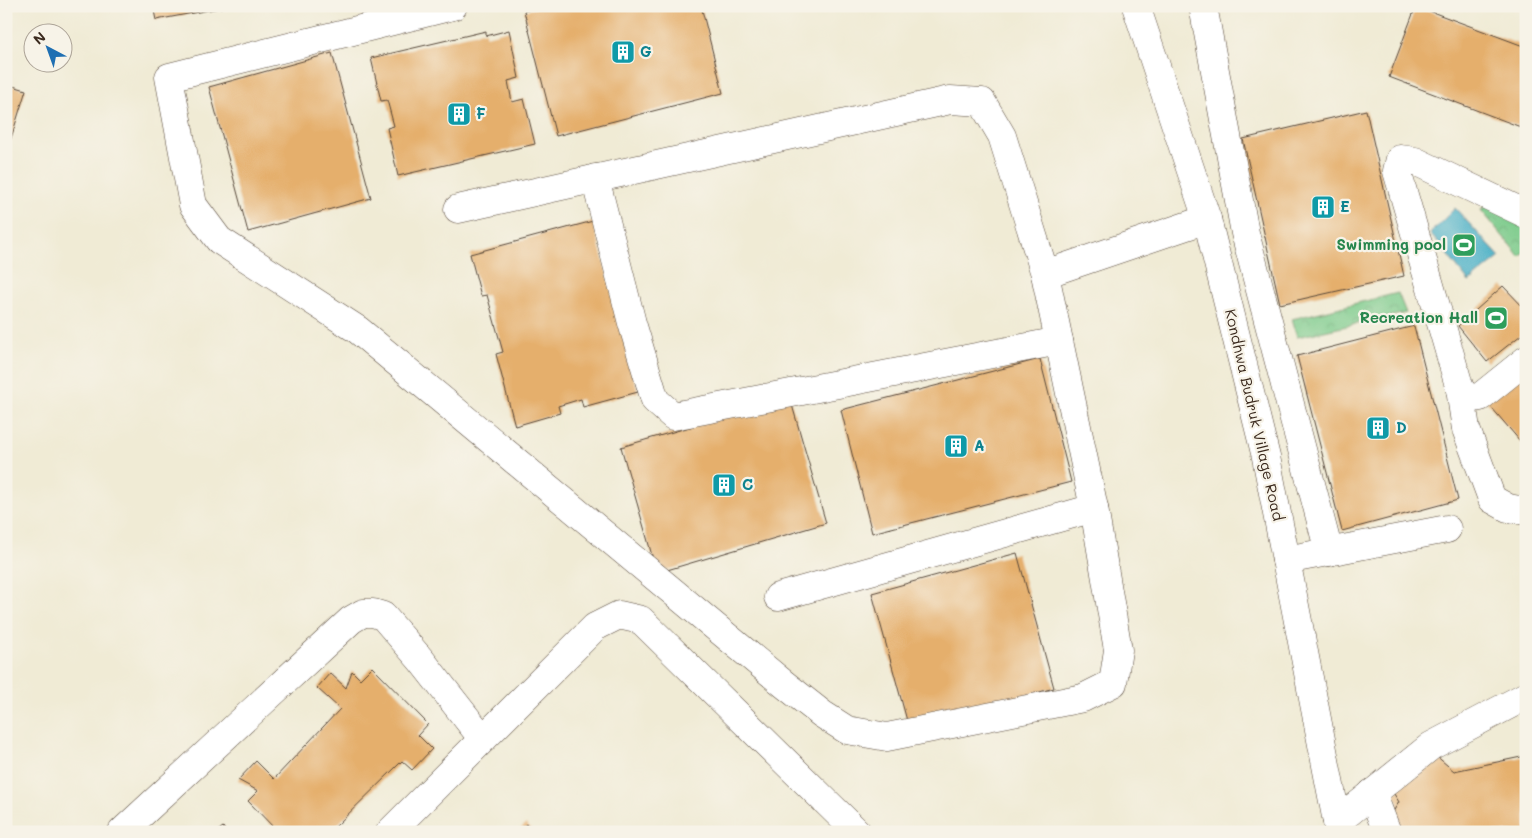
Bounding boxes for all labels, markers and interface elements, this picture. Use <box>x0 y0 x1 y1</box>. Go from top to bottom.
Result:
north arrow <box>22 22 72 72</box>
text: N <box>29 27 49 48</box>
building icon: G <box>610 39 636 65</box>
place label: G <box>640 41 652 61</box>
building icon: F <box>446 101 472 127</box>
place label: F <box>476 103 486 123</box>
building icon: E <box>1310 194 1336 220</box>
place label: E <box>1340 196 1350 216</box>
sports icon: Swimming pool <box>1451 232 1477 258</box>
place label: Swimming pool <box>1336 234 1446 254</box>
sports icon: Recreation Hall <box>1483 305 1509 331</box>
street label: Kondhwa Budruk Village Road <box>1221 307 1289 523</box>
place label: Recreation Hall <box>1360 307 1478 327</box>
building icon: D <box>1365 415 1391 441</box>
place label: D <box>1396 417 1407 437</box>
building icon: A <box>943 433 969 459</box>
place label: A <box>974 435 984 455</box>
building icon: C <box>711 472 737 498</box>
place label: C <box>742 474 753 494</box>

